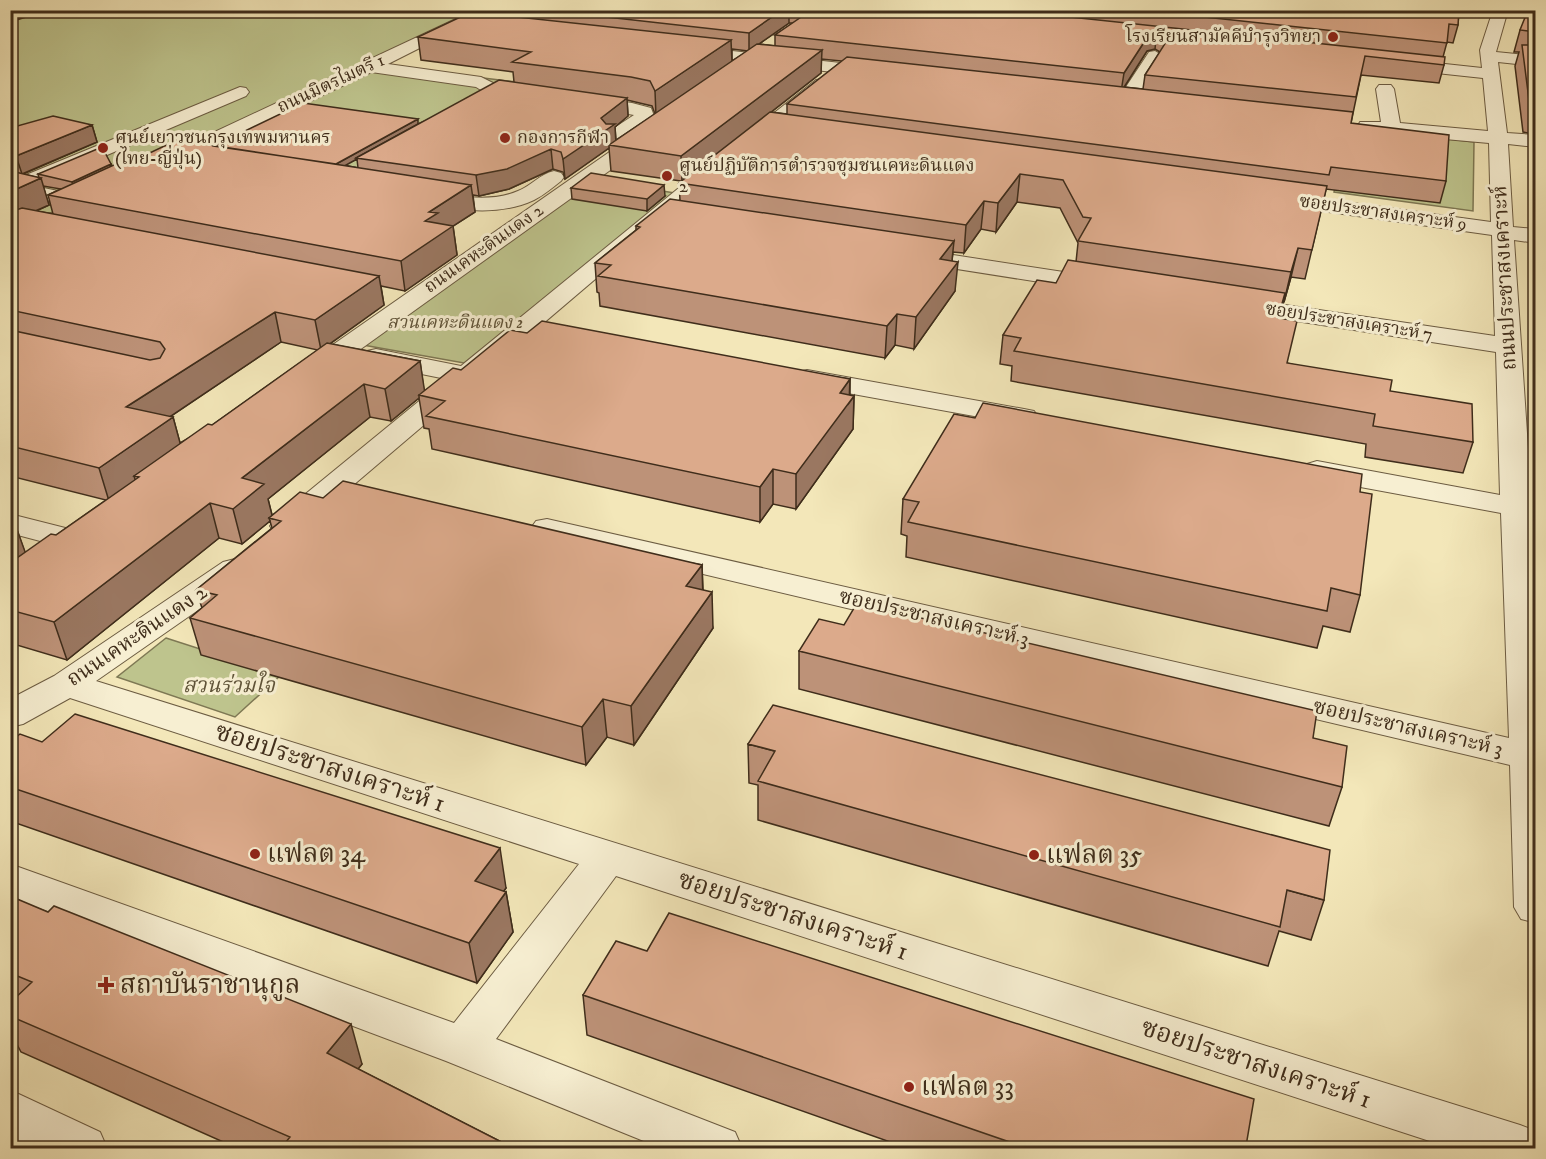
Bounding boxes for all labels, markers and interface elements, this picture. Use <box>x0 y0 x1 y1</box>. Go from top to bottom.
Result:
place label: โรงเรียนสามัคคีบํารุงวิทยา <box>1124 23 1321 48</box>
marker: โรงเรียนสามัคคีบํารุงวิทยา <box>1326 30 1340 44</box>
street label: ถนนมิตรไมตรี 1 <box>273 48 388 118</box>
place label: ศูนย์เยาวชนกรุงเทพมหานคร (ไทย-ญี่ปุ่น) <box>115 126 331 170</box>
place label: กองการกีฬา <box>517 127 609 149</box>
marker: กองการกีฬา <box>498 131 512 145</box>
marker: ศูนย์เยาวชนกรุงเทพมหานคร (ไทย-ญี่ปุ่น) <box>96 141 110 155</box>
place label: ศูนย์ปฏิบัติการตำรวจชุมชนเคหะดินแดง 2 <box>679 154 974 198</box>
marker: ศูนย์ปฏิบัติการตำรวจชุมชนเคหะดินแดง 2 <box>660 169 674 183</box>
street label: ถนนประชาสงเคราะห์ <box>1486 185 1523 371</box>
street label: ซอยประชาสงเคราะห์ 9 <box>1298 189 1468 236</box>
street label: ถนนเคหะดินแดง 2 <box>420 200 548 298</box>
street label: ซอยประชาสงเคราะห์ 7 <box>1264 297 1434 346</box>
park label: สวนเคหะดินแดง 2 <box>387 312 523 334</box>
street label: ถนนเคหะดินแดง 2 <box>62 579 213 693</box>
street label: ซอยประชาสงเคราะห์ 3 <box>837 583 1032 652</box>
park label: สวนร่วมใจ <box>183 670 276 699</box>
street label: ซอยประชาสงเคราะห์ 3 <box>1311 693 1506 762</box>
street label: ซอยประชาสงเคราะห์ 1 <box>211 714 450 821</box>
place label: แฟลต 34 <box>267 838 366 871</box>
place label: แฟลต 35 <box>1046 839 1142 872</box>
marker: แฟลต 34 <box>248 847 262 861</box>
marker: แฟลต 35 <box>1027 848 1041 862</box>
street label: ซอยประชาสงเคราะห์ 1 <box>674 862 913 969</box>
place label: สถาบันราชานุกูล <box>120 969 300 1002</box>
marker: สถาบันราชานุกูล <box>97 976 115 994</box>
street label: ซอยประชาสงเคราะห์ 1 <box>1137 1010 1376 1117</box>
place label: แฟลต 33 <box>921 1071 1014 1104</box>
marker: แฟลต 33 <box>902 1080 916 1094</box>

